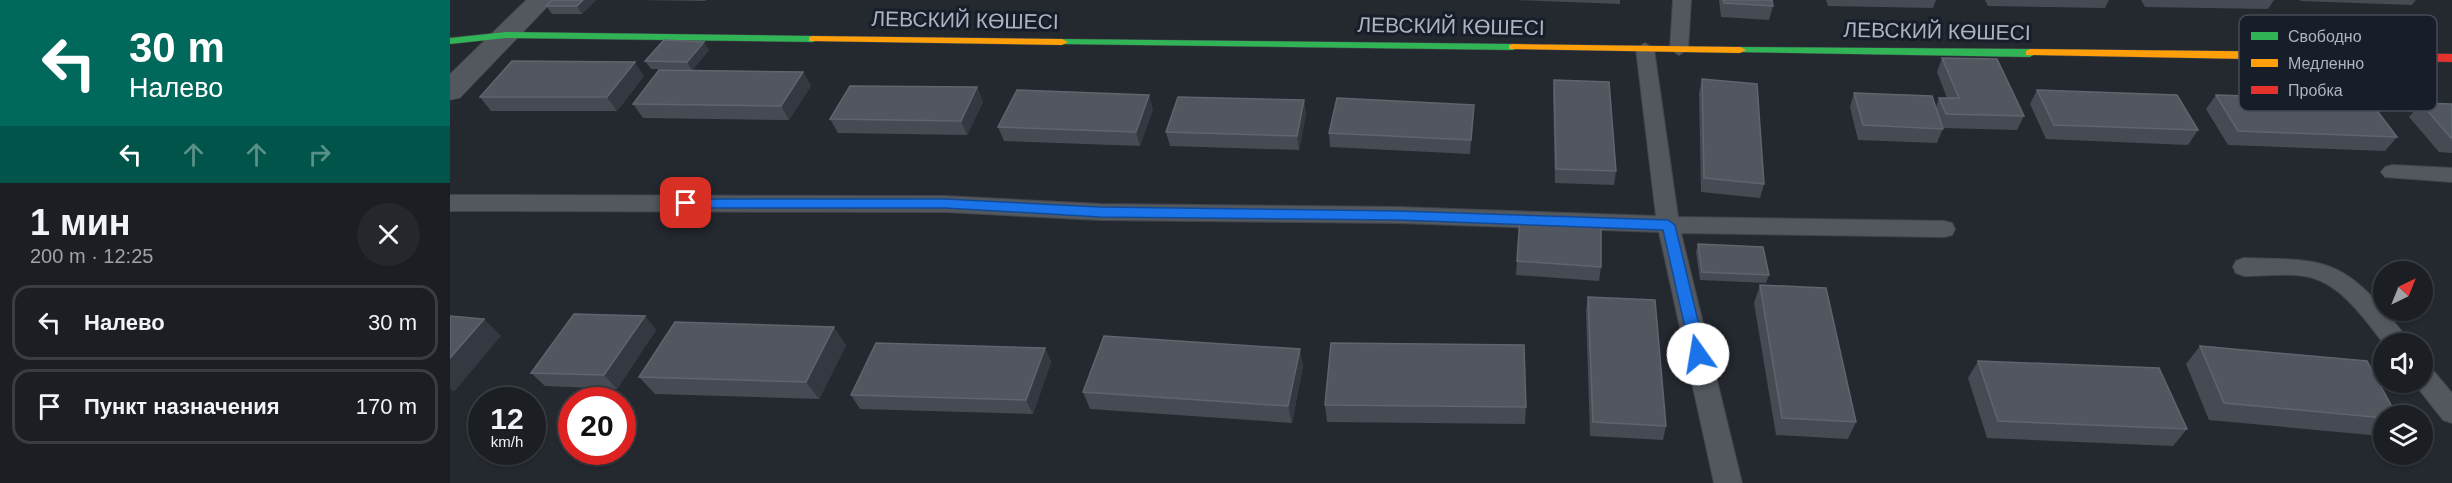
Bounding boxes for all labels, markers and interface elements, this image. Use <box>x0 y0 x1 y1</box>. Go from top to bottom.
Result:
street label: ЛЕВСКИЙ КӨШЕСІ <box>871 7 1059 33</box>
street label: ЛЕВСКИЙ КӨШЕСІ <box>1357 13 1545 39</box>
legend <box>2239 15 2437 111</box>
street label: ЛЕВСКИЙ КӨШЕСІ <box>1843 18 2031 44</box>
icon: left <box>30 24 108 102</box>
text: 30 m <box>129 24 225 71</box>
text: Свободно <box>2288 28 2362 45</box>
text: Медленно <box>2288 55 2364 72</box>
text: Налево <box>129 73 223 103</box>
text: Пробка <box>2288 82 2343 99</box>
icon: left <box>114 138 147 171</box>
icon: ahead <box>177 138 210 171</box>
icon: ahead <box>240 138 273 171</box>
icon: right <box>303 138 336 171</box>
pin <box>660 177 711 228</box>
icon: arrive <box>669 186 702 219</box>
text: 1 мин <box>30 202 131 243</box>
button: close <box>357 203 420 266</box>
text: 200 m · 12:25 <box>30 245 153 267</box>
north arrow <box>2373 261 2433 321</box>
map controls <box>2373 261 2433 465</box>
icon: left <box>33 306 66 339</box>
text: Налево <box>84 310 165 335</box>
text: 30 m <box>368 310 417 335</box>
position arrow <box>1666 322 1730 386</box>
button: sound <box>2373 333 2433 393</box>
speed limit sign: 20 <box>558 387 636 465</box>
icon: arrive <box>33 390 66 423</box>
text: Пункт назначения <box>84 394 280 419</box>
text: 170 m <box>356 394 417 419</box>
text: 12 <box>490 402 524 435</box>
button: layers <box>2373 405 2433 465</box>
text: km/h <box>491 433 523 450</box>

